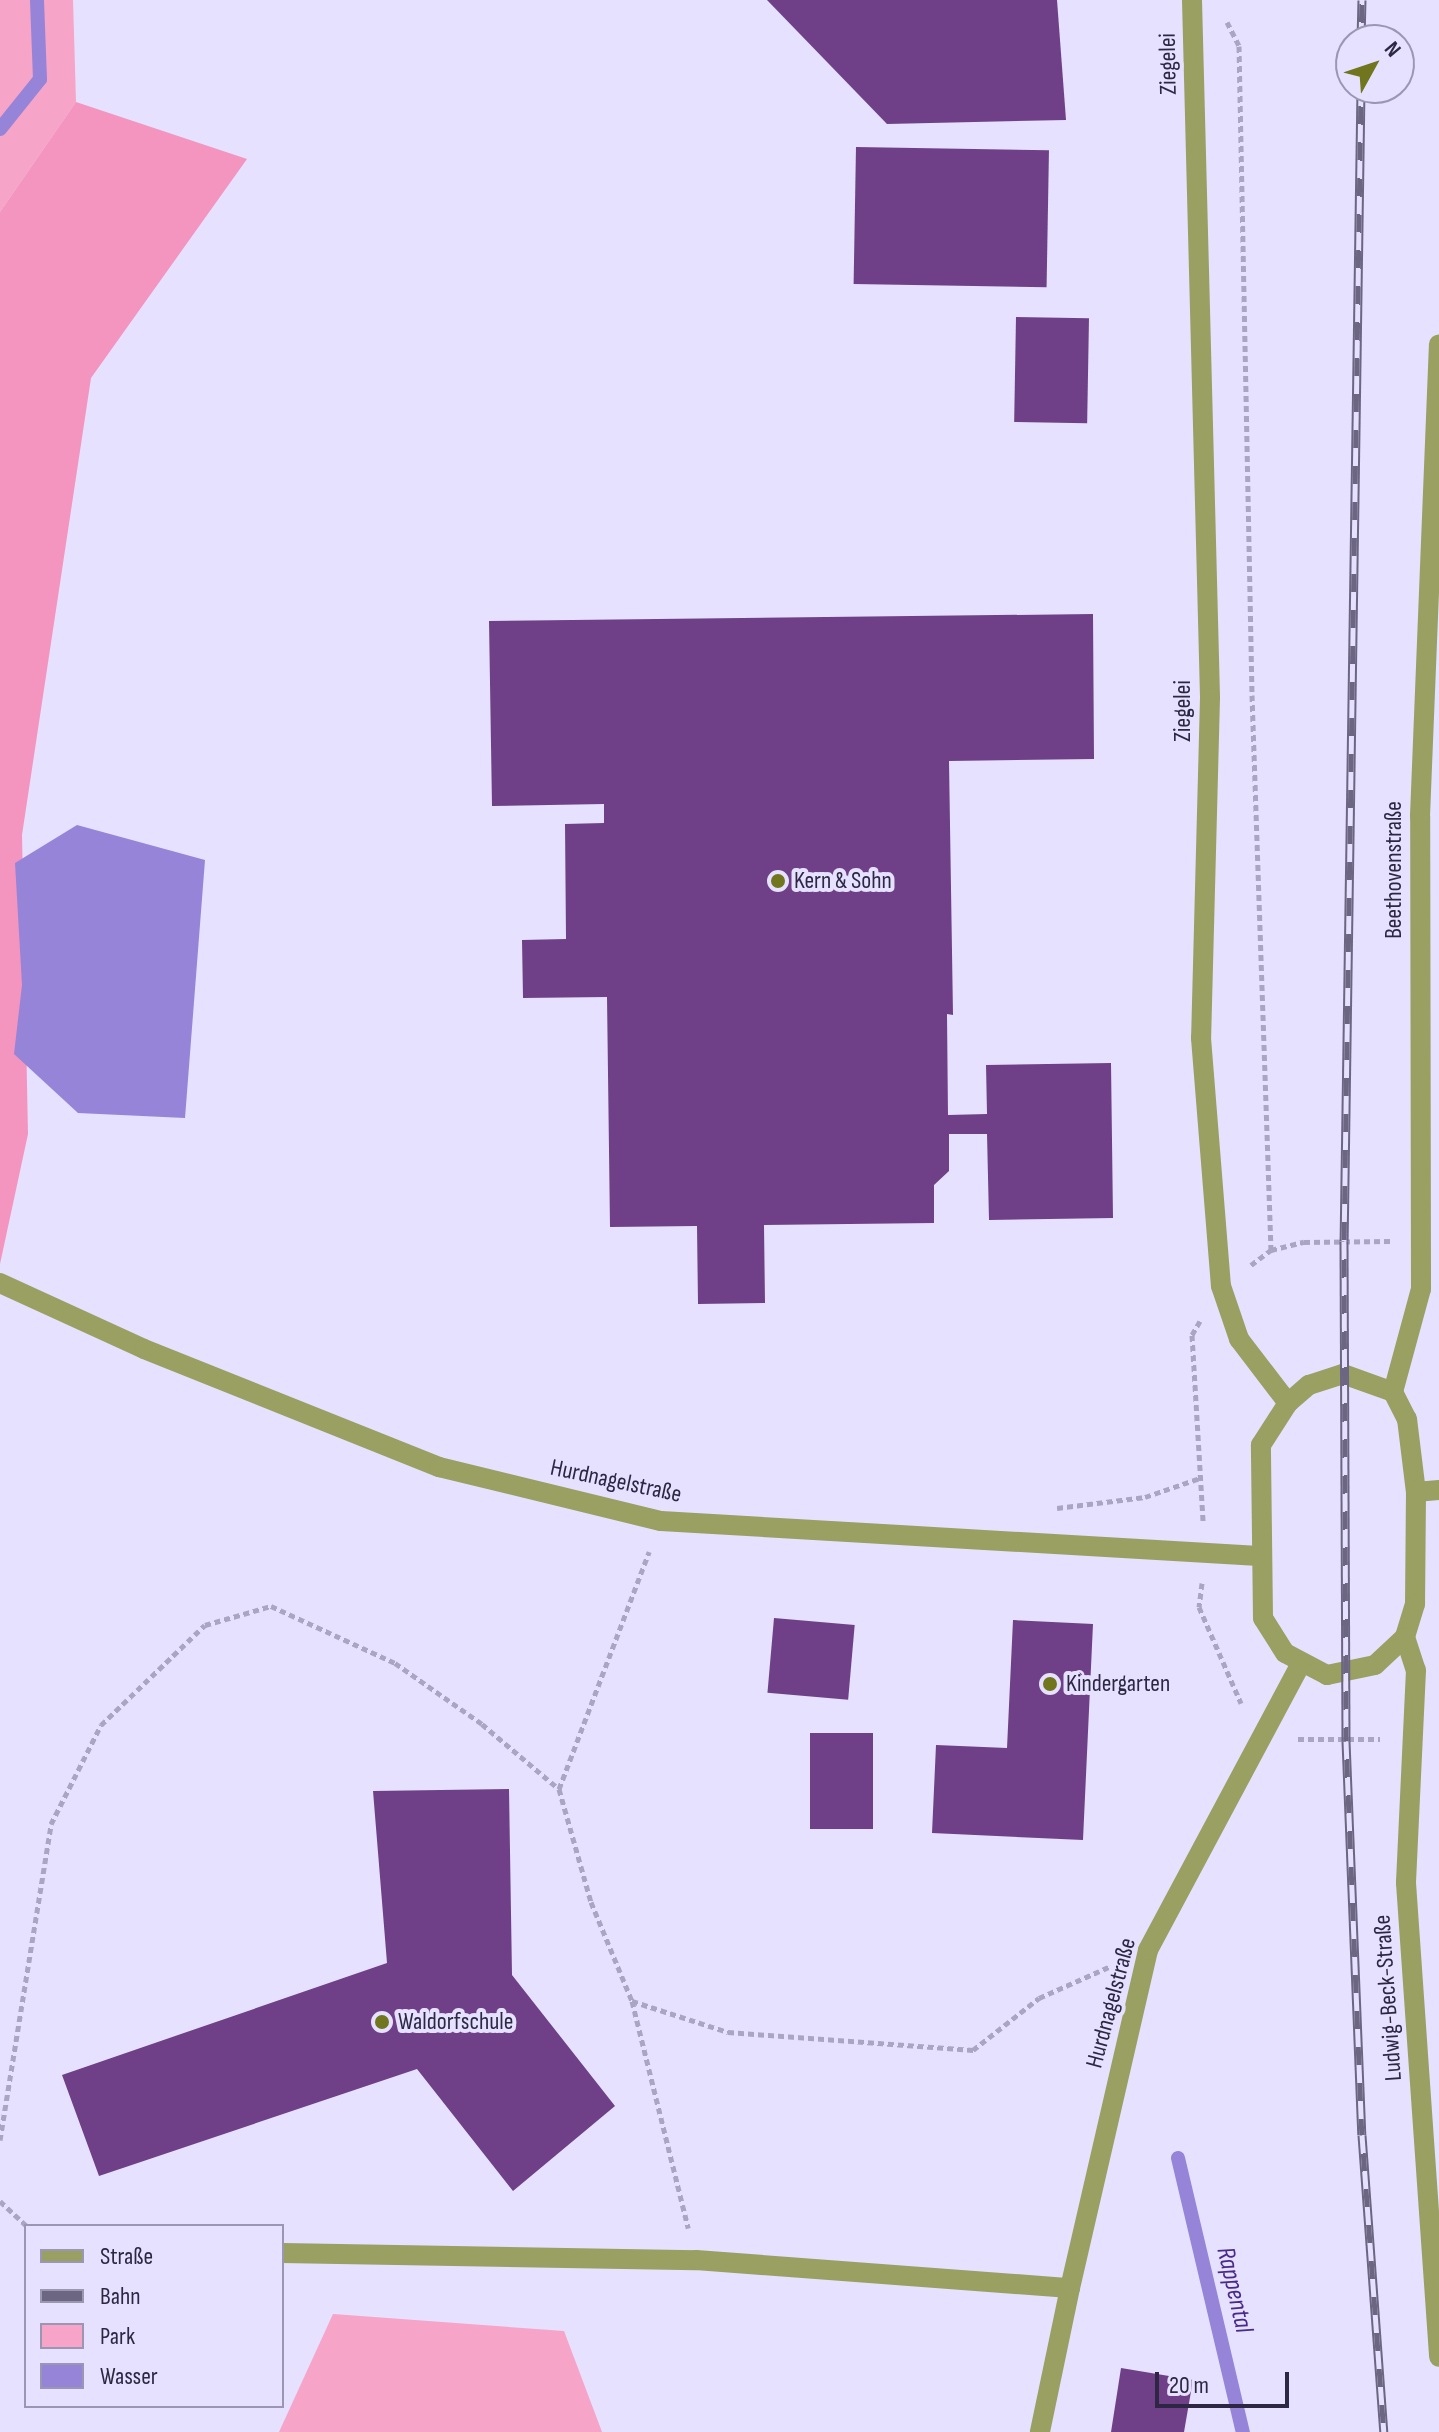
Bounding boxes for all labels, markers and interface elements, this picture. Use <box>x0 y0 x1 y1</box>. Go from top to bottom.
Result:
north arrow <box>1335 24 1415 104</box>
street label: Ziegelei <box>1153 33 1183 95</box>
text: N <box>1378 36 1406 63</box>
street label: Ziegelei <box>1169 680 1197 742</box>
street label: Beethovenstraße <box>1380 801 1408 939</box>
place label: Kern & Sohn <box>794 867 892 895</box>
marker: Kern & Sohn <box>769 872 787 890</box>
street label: Hurdnagelstraße <box>548 1453 684 1509</box>
place label: Kindergarten <box>1066 1670 1170 1698</box>
marker: Kindergarten <box>1041 1675 1059 1693</box>
street label: Ludwig-Beck-Straße <box>1368 1914 1408 2082</box>
street label: Hurdnagelstraße <box>1080 1935 1142 2071</box>
place label: Waldorfschule <box>398 2008 513 2036</box>
marker: Waldorfschule <box>373 2013 391 2031</box>
legend <box>24 2224 284 2408</box>
text: Straße <box>100 2242 153 2271</box>
water label: Rappental <box>1209 2244 1259 2336</box>
text: Bahn <box>100 2282 141 2311</box>
text: Park <box>100 2322 135 2351</box>
scale bar <box>1159 2356 1293 2406</box>
text: Wasser <box>100 2362 158 2391</box>
text: 20 m <box>1169 2371 1209 2400</box>

